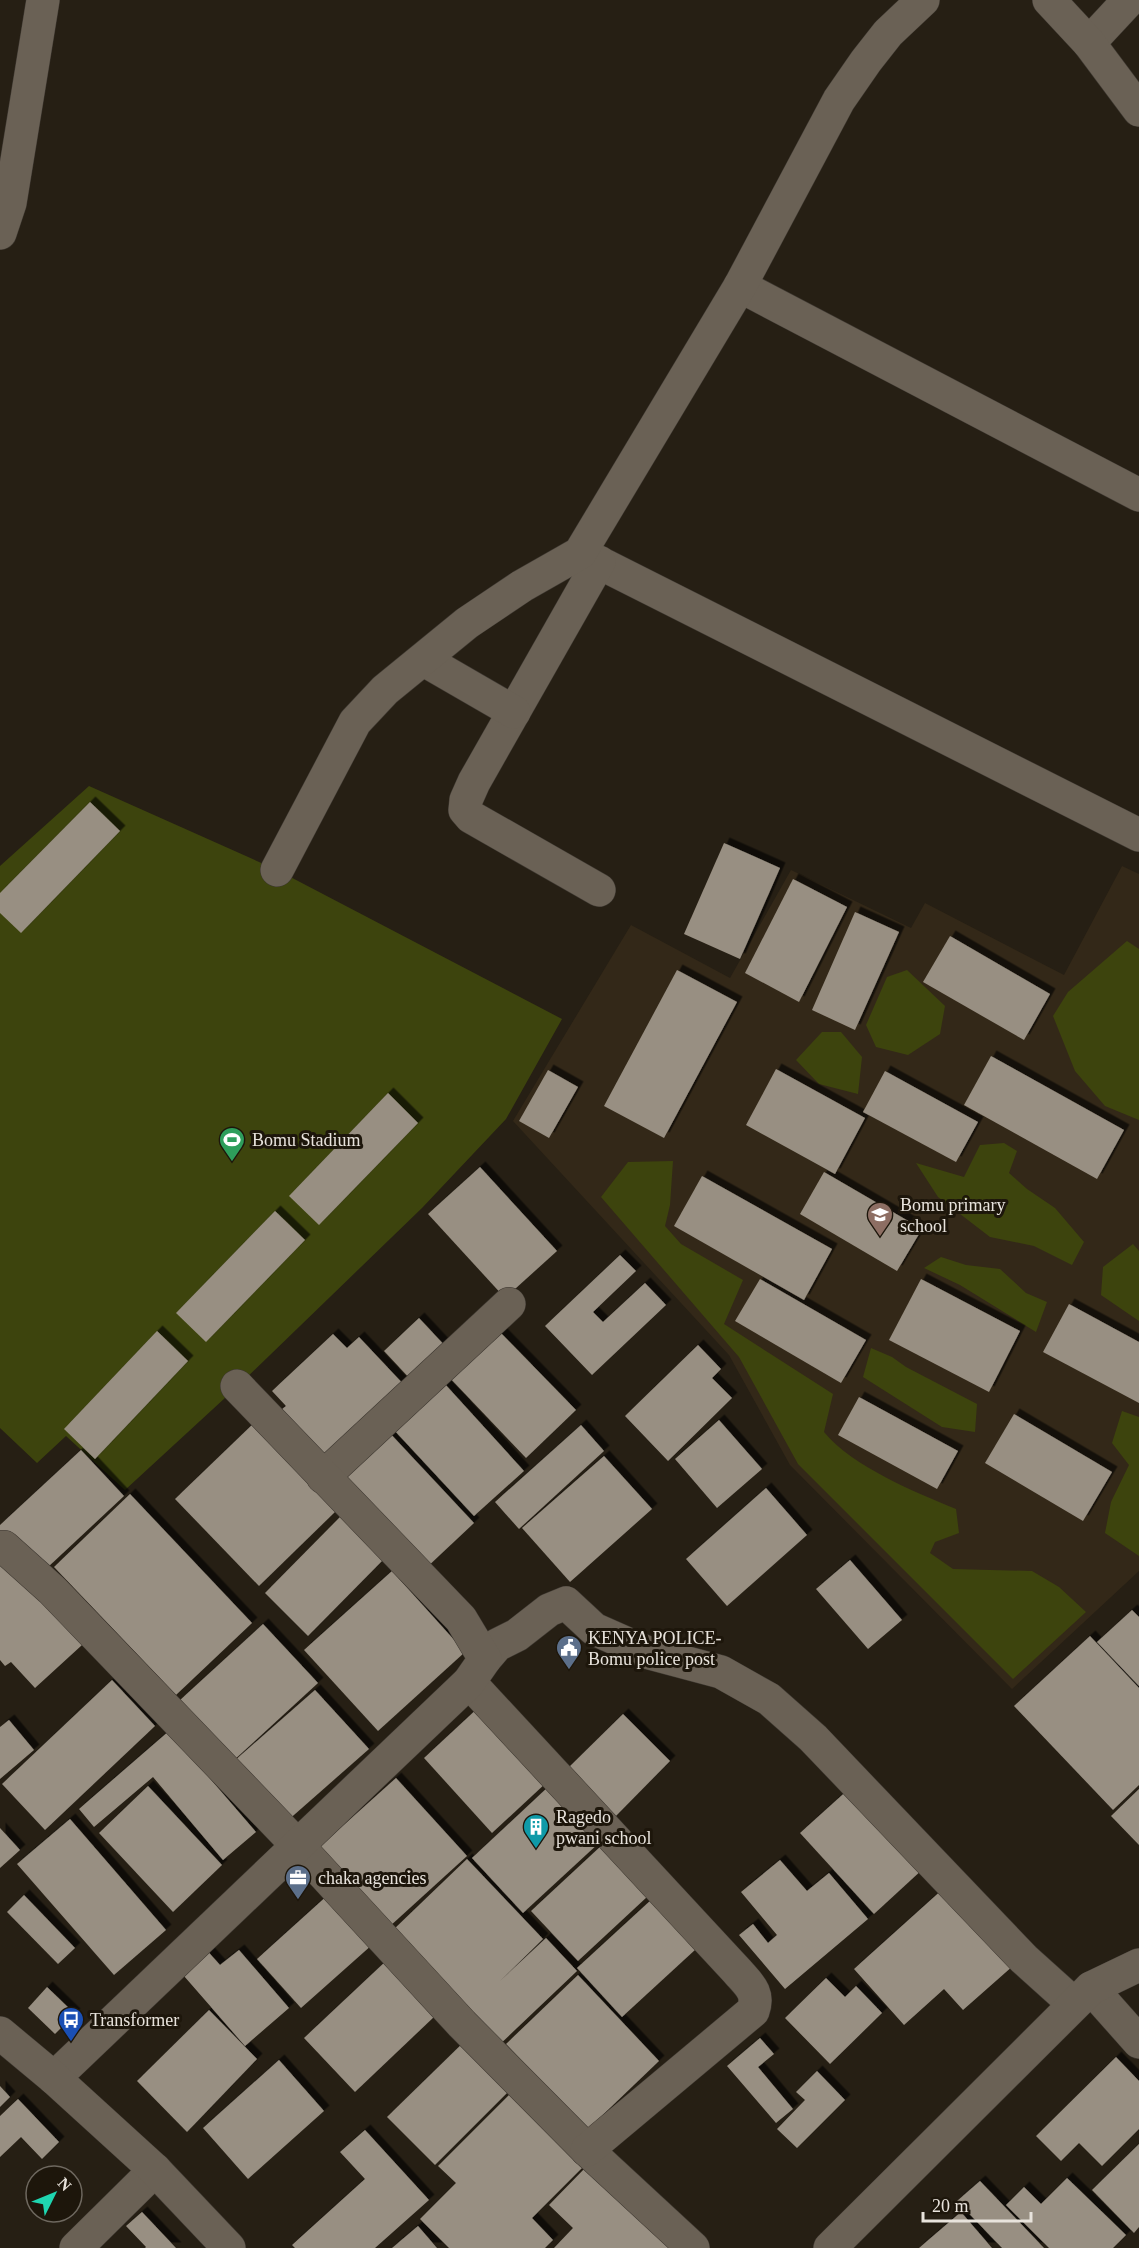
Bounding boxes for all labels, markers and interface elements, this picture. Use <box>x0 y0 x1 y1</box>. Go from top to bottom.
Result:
sports icon: Bomu Stadium <box>217 1125 247 1163</box>
place label: Bomu Stadium <box>252 1130 361 1150</box>
place label: Bomu primary school <box>900 1195 1006 1236</box>
school or university icon: Bomu primary school <box>865 1200 895 1238</box>
place label: KENYA POLICE- Bomu police post <box>588 1628 722 1669</box>
public building icon: KENYA POLICE- Bomu police post <box>554 1633 584 1671</box>
place label: Ragedo pwani school <box>556 1807 651 1848</box>
building icon: Ragedo pwani school <box>521 1812 551 1850</box>
office icon: chaka agencies <box>283 1863 313 1901</box>
place label: chaka agencies <box>318 1868 426 1888</box>
bus stop icon: Transformer <box>56 2005 86 2043</box>
place label: Transformer <box>90 2010 179 2030</box>
north arrow <box>24 2164 84 2224</box>
text: N <box>54 2174 75 2194</box>
scale bar <box>923 2185 1031 2223</box>
text: 20 m <box>932 2196 969 2216</box>

